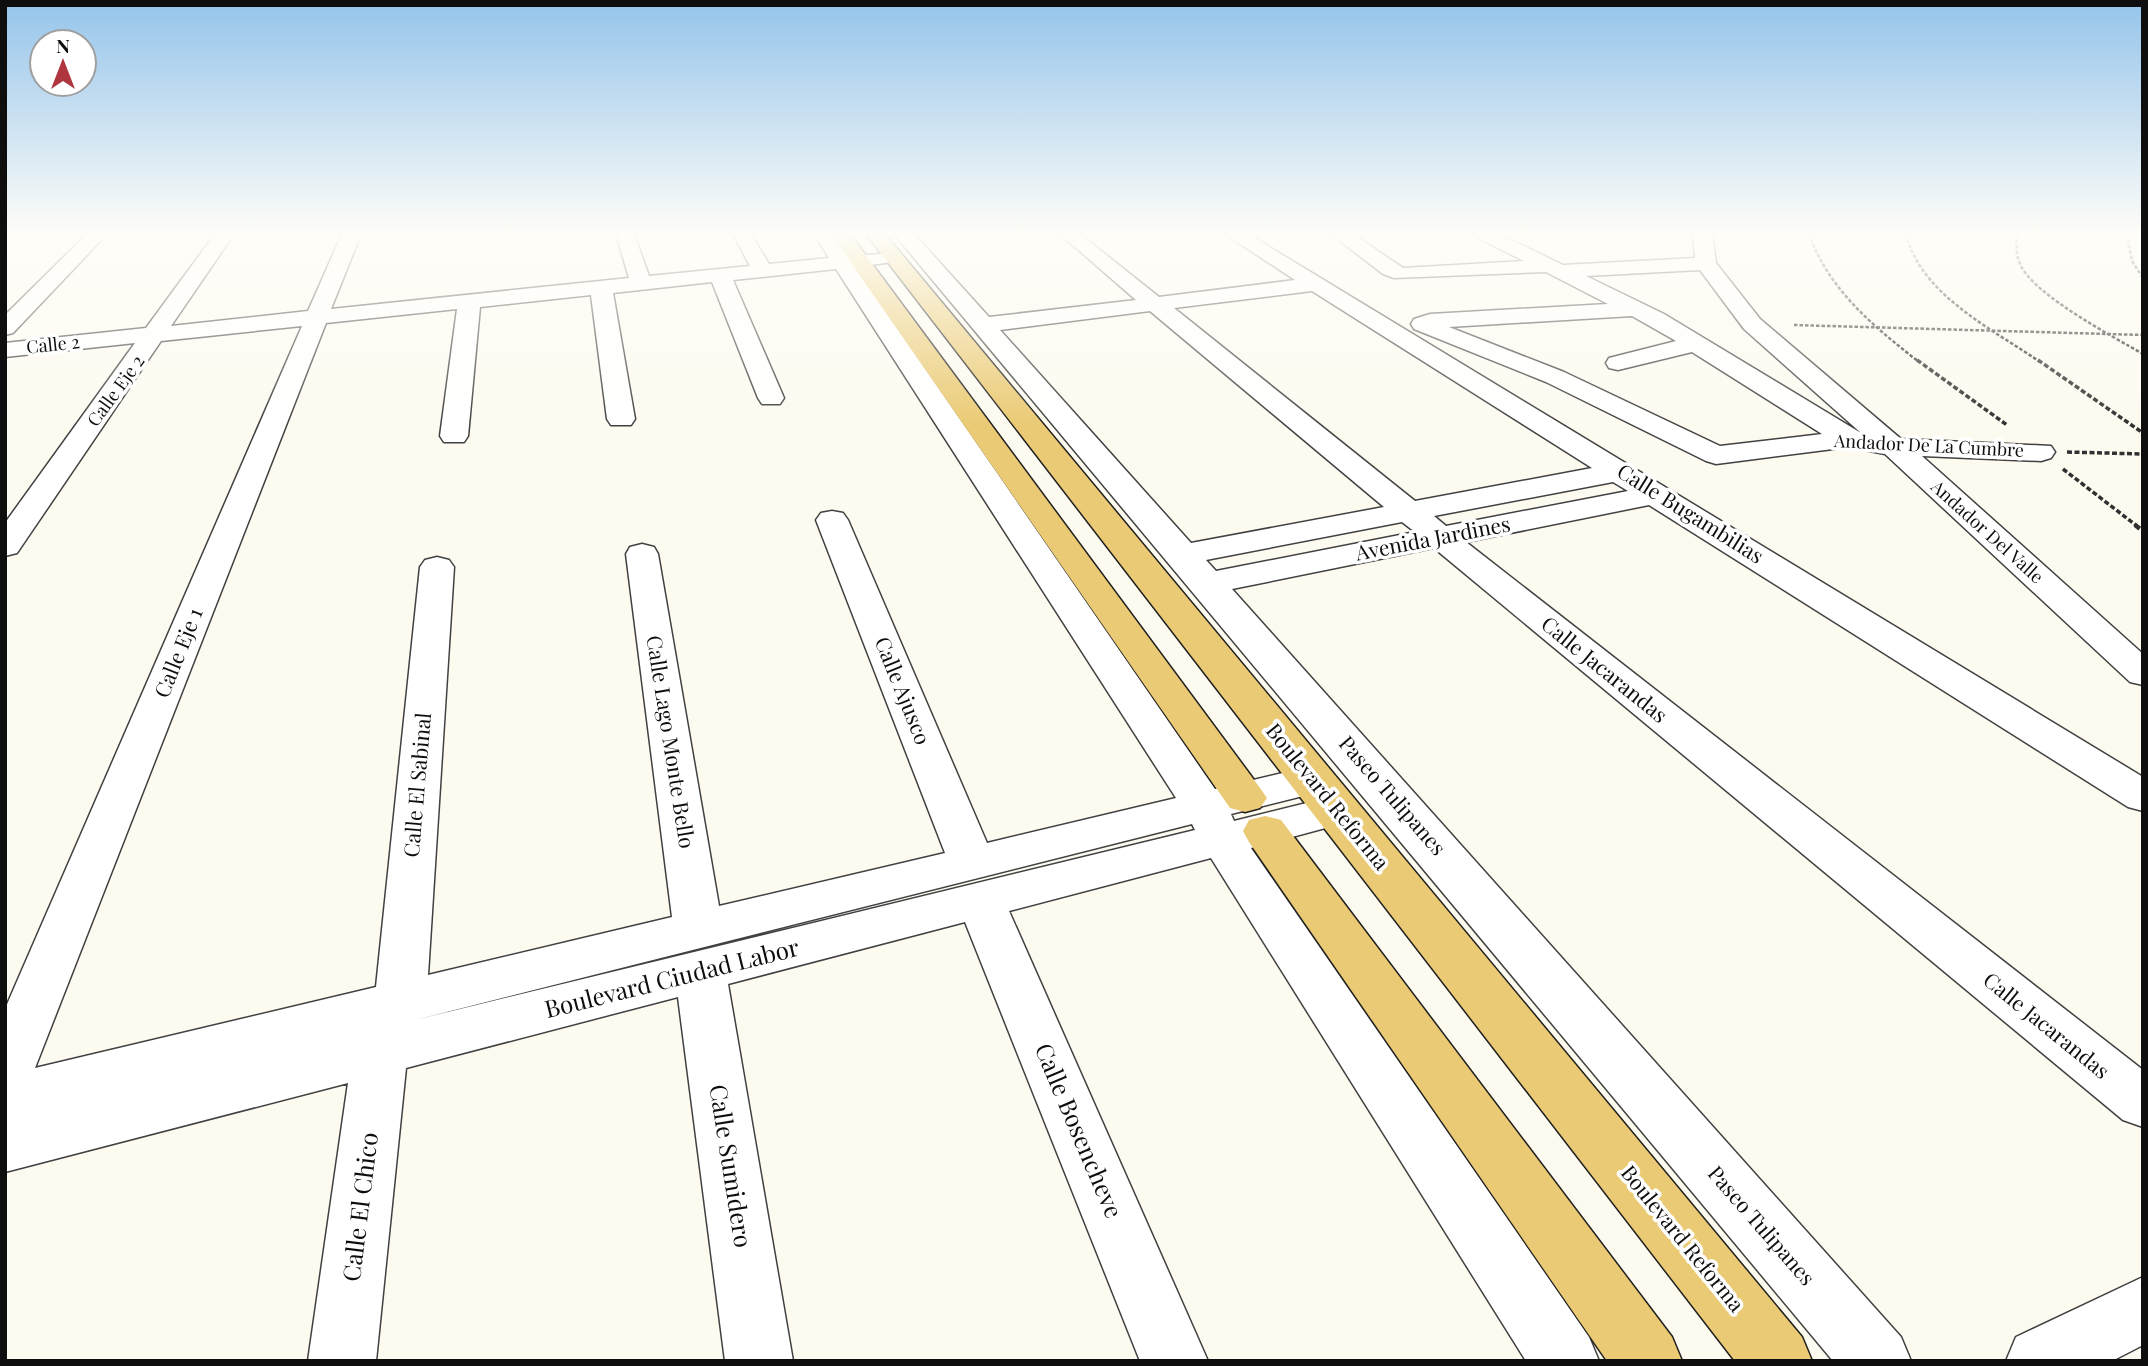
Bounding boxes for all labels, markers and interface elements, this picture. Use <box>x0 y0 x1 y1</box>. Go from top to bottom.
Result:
north arrow <box>28 28 98 98</box>
text: N <box>56 32 70 58</box>
street label: Calle 2 <box>25 329 81 359</box>
street label: Calle Eje 2 <box>81 350 149 431</box>
street label: Andador De La Cumbre <box>1833 428 2025 462</box>
street label: Calle Bugambilias <box>1612 456 1770 569</box>
street label: Andador Del Valle <box>1926 474 2049 588</box>
street label: Avenida Jardines <box>1352 508 1512 566</box>
street label: Calle Eje 1 <box>146 603 208 701</box>
street label: Calle Jacarandas <box>1536 609 1674 728</box>
street label: Calle Ajusco <box>870 632 938 748</box>
street label: Calle Lago Monte Bello <box>641 633 703 850</box>
street label: Calle El Sabinal <box>396 711 436 858</box>
street label: Boulevard Reforma <box>1261 717 1397 875</box>
street label: Paseo Tulipanes <box>1334 729 1453 860</box>
street label: Boulevard Ciudad Labor <box>541 930 802 1024</box>
street label: Calle Jacarandas <box>1978 965 2116 1084</box>
street label: Calle Bosencheve <box>1029 1038 1131 1222</box>
street label: Calle Sumidero <box>703 1082 761 1250</box>
street label: Calle El Chico <box>334 1130 384 1283</box>
street label: Boulevard Reforma <box>1616 1159 1752 1317</box>
street label: Paseo Tulipanes <box>1703 1159 1822 1290</box>

